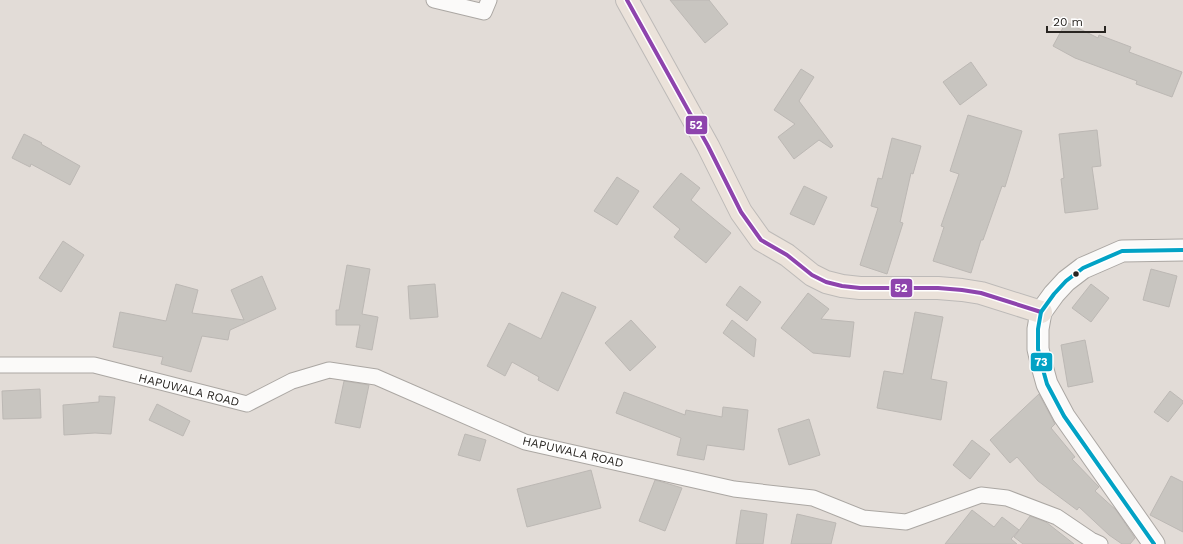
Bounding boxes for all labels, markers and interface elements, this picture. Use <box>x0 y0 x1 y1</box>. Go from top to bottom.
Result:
scale bar <box>1047 8 1105 34</box>
text: 20 m <box>1053 15 1083 29</box>
line badge: 52 <box>685 115 708 135</box>
text: 52 <box>690 119 703 132</box>
unlabelled marker <box>1071 269 1081 279</box>
line badge: 52 <box>890 278 913 298</box>
text: 52 <box>895 282 908 295</box>
line badge: 73 <box>1030 352 1053 372</box>
text: 73 <box>1034 356 1048 369</box>
street label: HAPUWALA ROAD <box>137 371 241 409</box>
street label: HAPUWALA ROAD <box>521 434 625 470</box>

